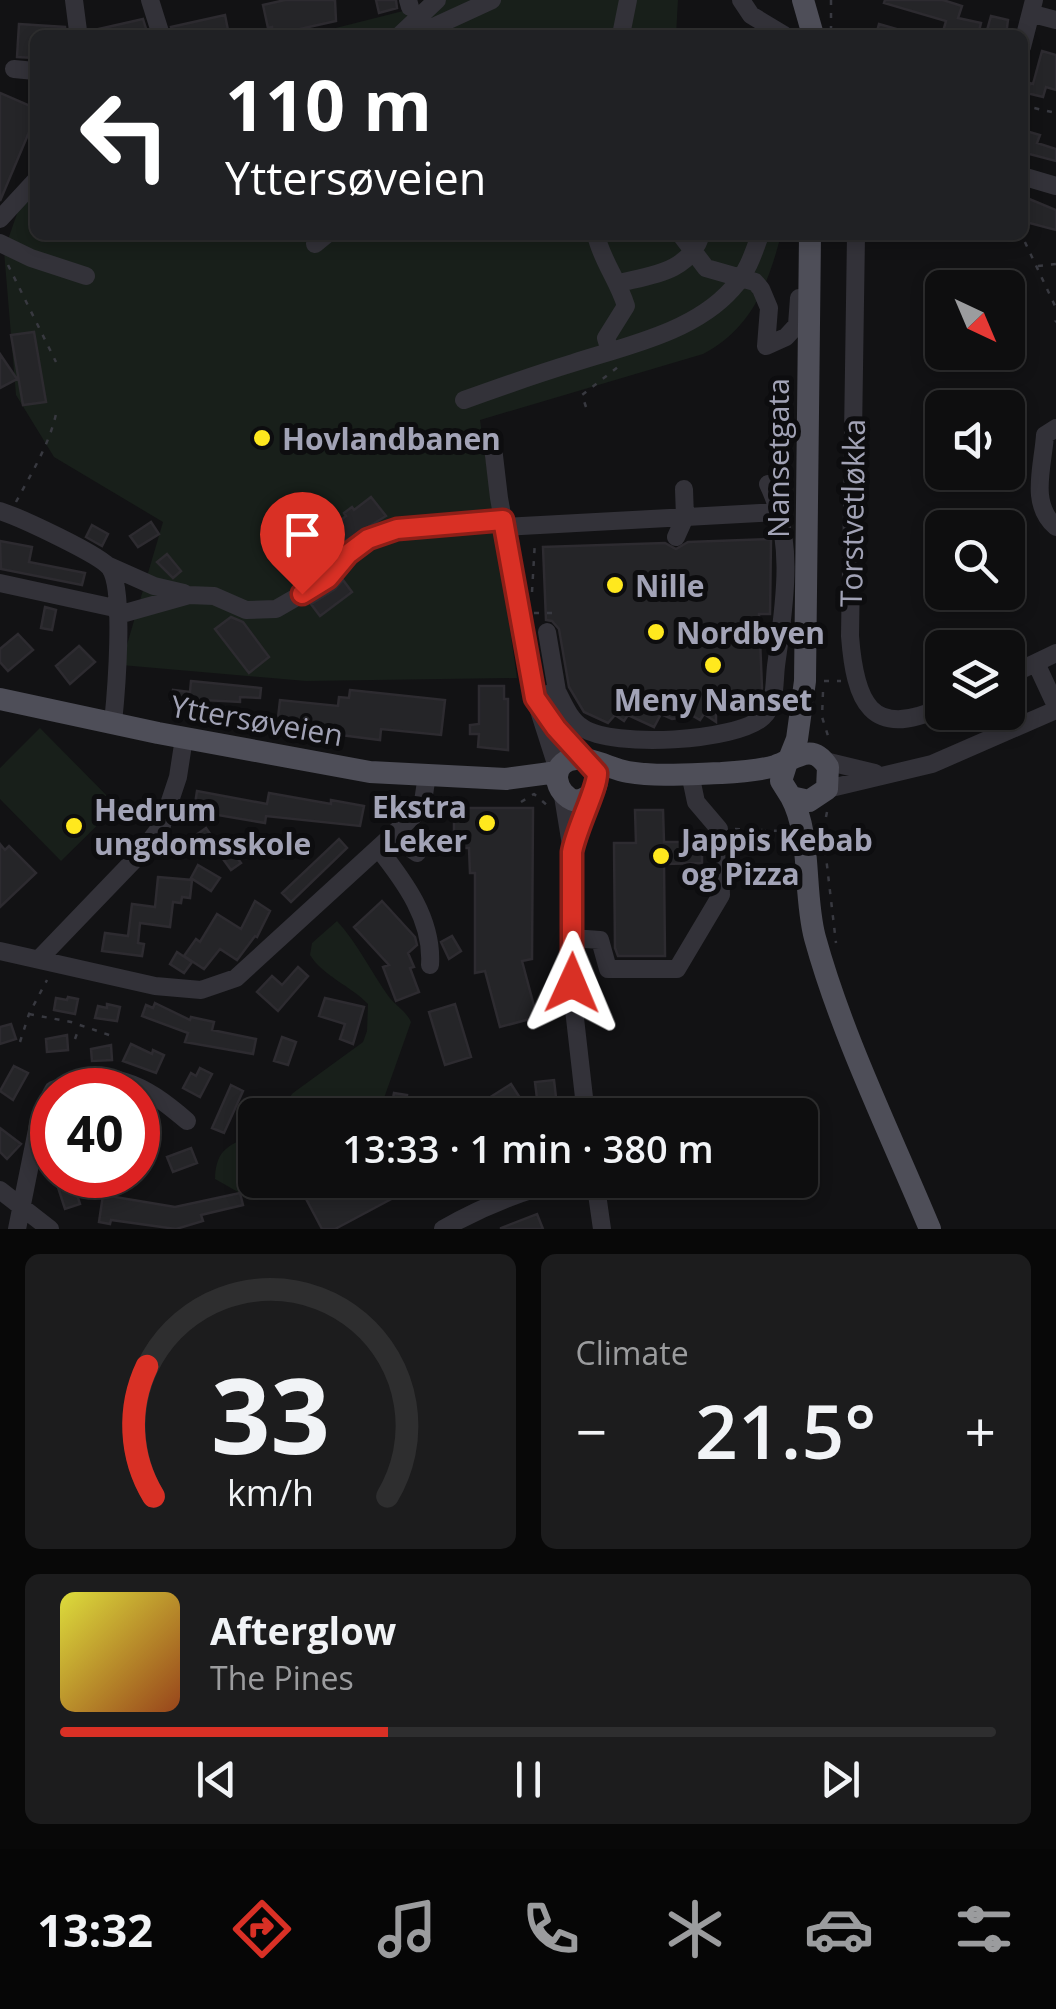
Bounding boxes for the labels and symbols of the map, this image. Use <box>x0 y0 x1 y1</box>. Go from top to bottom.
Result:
north arrow <box>925 270 1025 370</box>
street label: Nansetgata <box>757 378 798 538</box>
place label: Hovlandbanen <box>282 418 501 459</box>
street label: Torstvetløkka <box>830 419 874 607</box>
marker: Hovlandbanen <box>251 427 273 449</box>
pin <box>260 492 345 595</box>
place label: Nille <box>635 565 705 606</box>
marker: Nille <box>604 574 626 596</box>
place label: Nordbyen <box>676 612 825 653</box>
marker: Nordbyen <box>645 621 667 643</box>
marker: Meny Nanset <box>702 654 724 676</box>
place label: Meny Nanset <box>614 679 812 720</box>
street label: Yttersøveien <box>168 685 346 755</box>
place label: Ekstra Leker <box>372 786 467 861</box>
place label: Hedrum ungdomsskole <box>94 789 311 864</box>
marker: Ekstra Leker <box>476 812 498 834</box>
marker: Hedrum ungdomsskole <box>63 815 85 837</box>
place label: Jappis Kebab og Pizza <box>678 819 873 894</box>
marker: Jappis Kebab og Pizza <box>650 845 672 867</box>
position arrow <box>520 931 624 1035</box>
speed limit sign: 40 <box>30 1068 160 1198</box>

